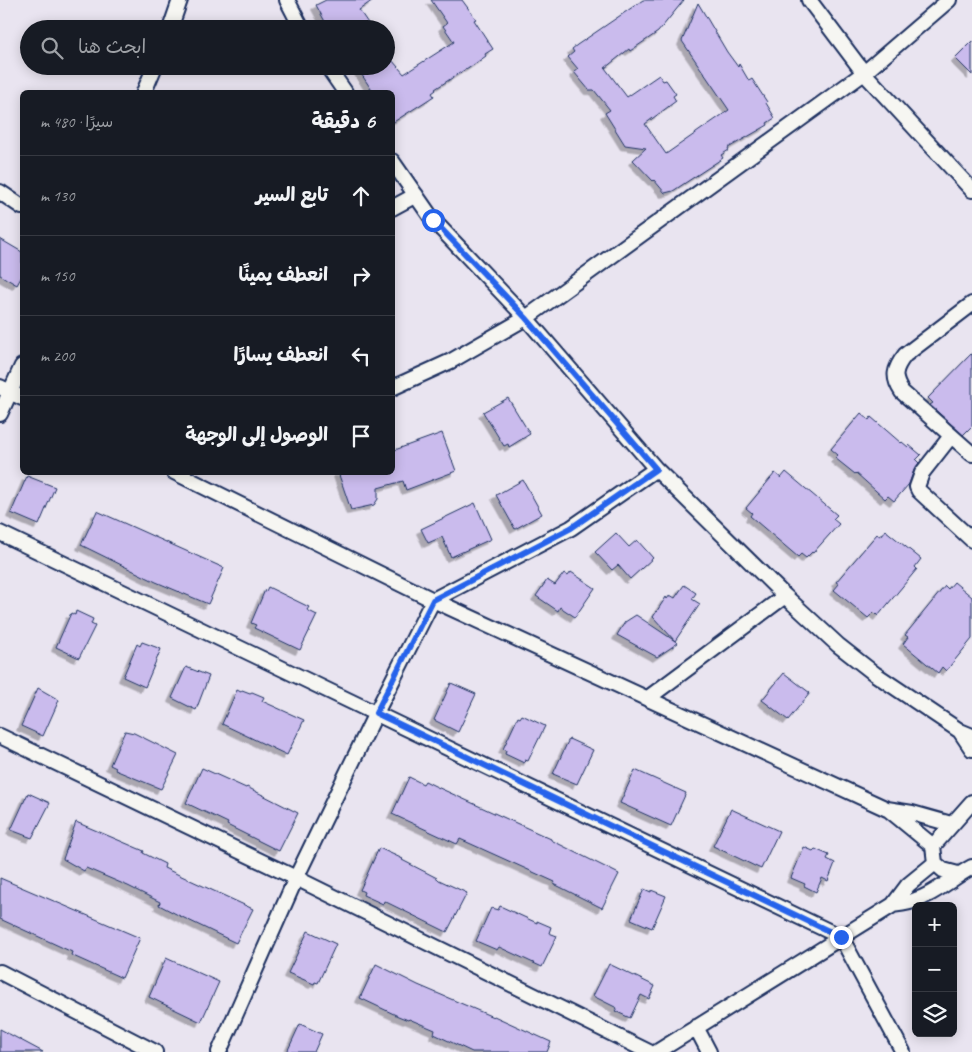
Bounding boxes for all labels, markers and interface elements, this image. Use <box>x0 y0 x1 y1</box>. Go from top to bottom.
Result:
search box <box>20 20 395 75</box>
icon: search <box>38 34 66 62</box>
text: ابحث هنا <box>78 35 146 59</box>
text: 6 دقيقة <box>312 108 375 134</box>
text: سيرًا · 480 m <box>40 112 113 132</box>
icon: ahead <box>347 182 375 210</box>
text: تابع السير <box>256 183 328 207</box>
text: 130 m <box>40 186 74 206</box>
route start <box>422 209 445 232</box>
icon: right <box>347 262 375 290</box>
text: انعطف يمينًا <box>239 263 328 287</box>
text: 150 m <box>40 266 74 286</box>
icon: left <box>347 342 375 370</box>
text: انعطف يسارًا <box>234 343 328 367</box>
text: 200 m <box>40 346 74 366</box>
icon: arrive <box>347 422 375 450</box>
text: الوصول إلى الوجهة <box>185 423 328 447</box>
map controls <box>912 902 957 1037</box>
button: + <box>912 902 957 947</box>
route end <box>830 926 853 949</box>
button: − <box>912 947 957 992</box>
button: layers <box>912 992 957 1037</box>

